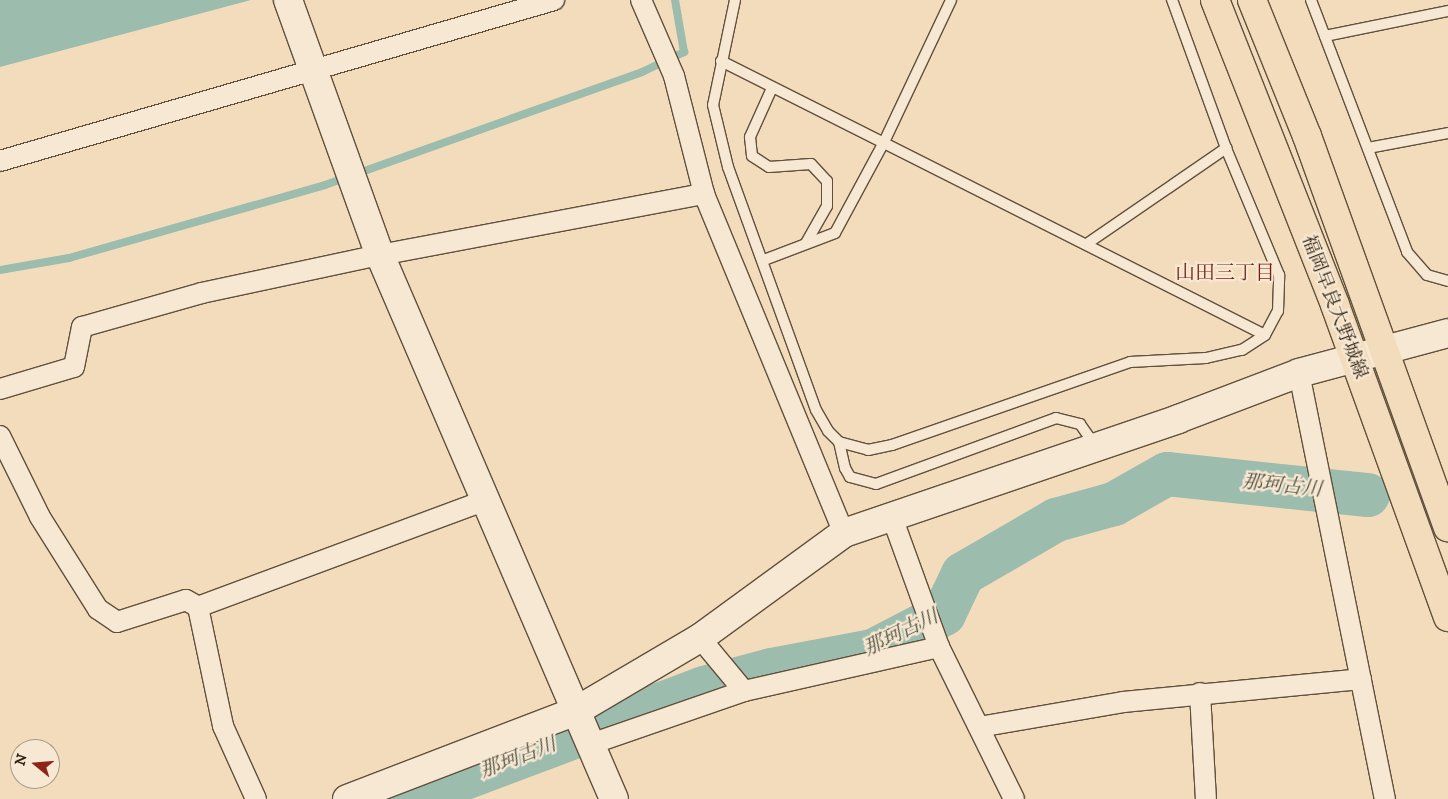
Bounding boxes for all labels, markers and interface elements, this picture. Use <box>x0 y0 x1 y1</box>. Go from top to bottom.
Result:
street label: 福岡早良大野城線 <box>1296 232 1372 382</box>
district label: 山田三丁目 <box>1175 261 1275 285</box>
water label: 那珂古川 <box>1241 470 1323 502</box>
water label: 那珂古川 <box>860 605 942 661</box>
water label: 那珂古川 <box>476 732 560 784</box>
north arrow <box>10 739 60 789</box>
text: N <box>11 752 32 768</box>

